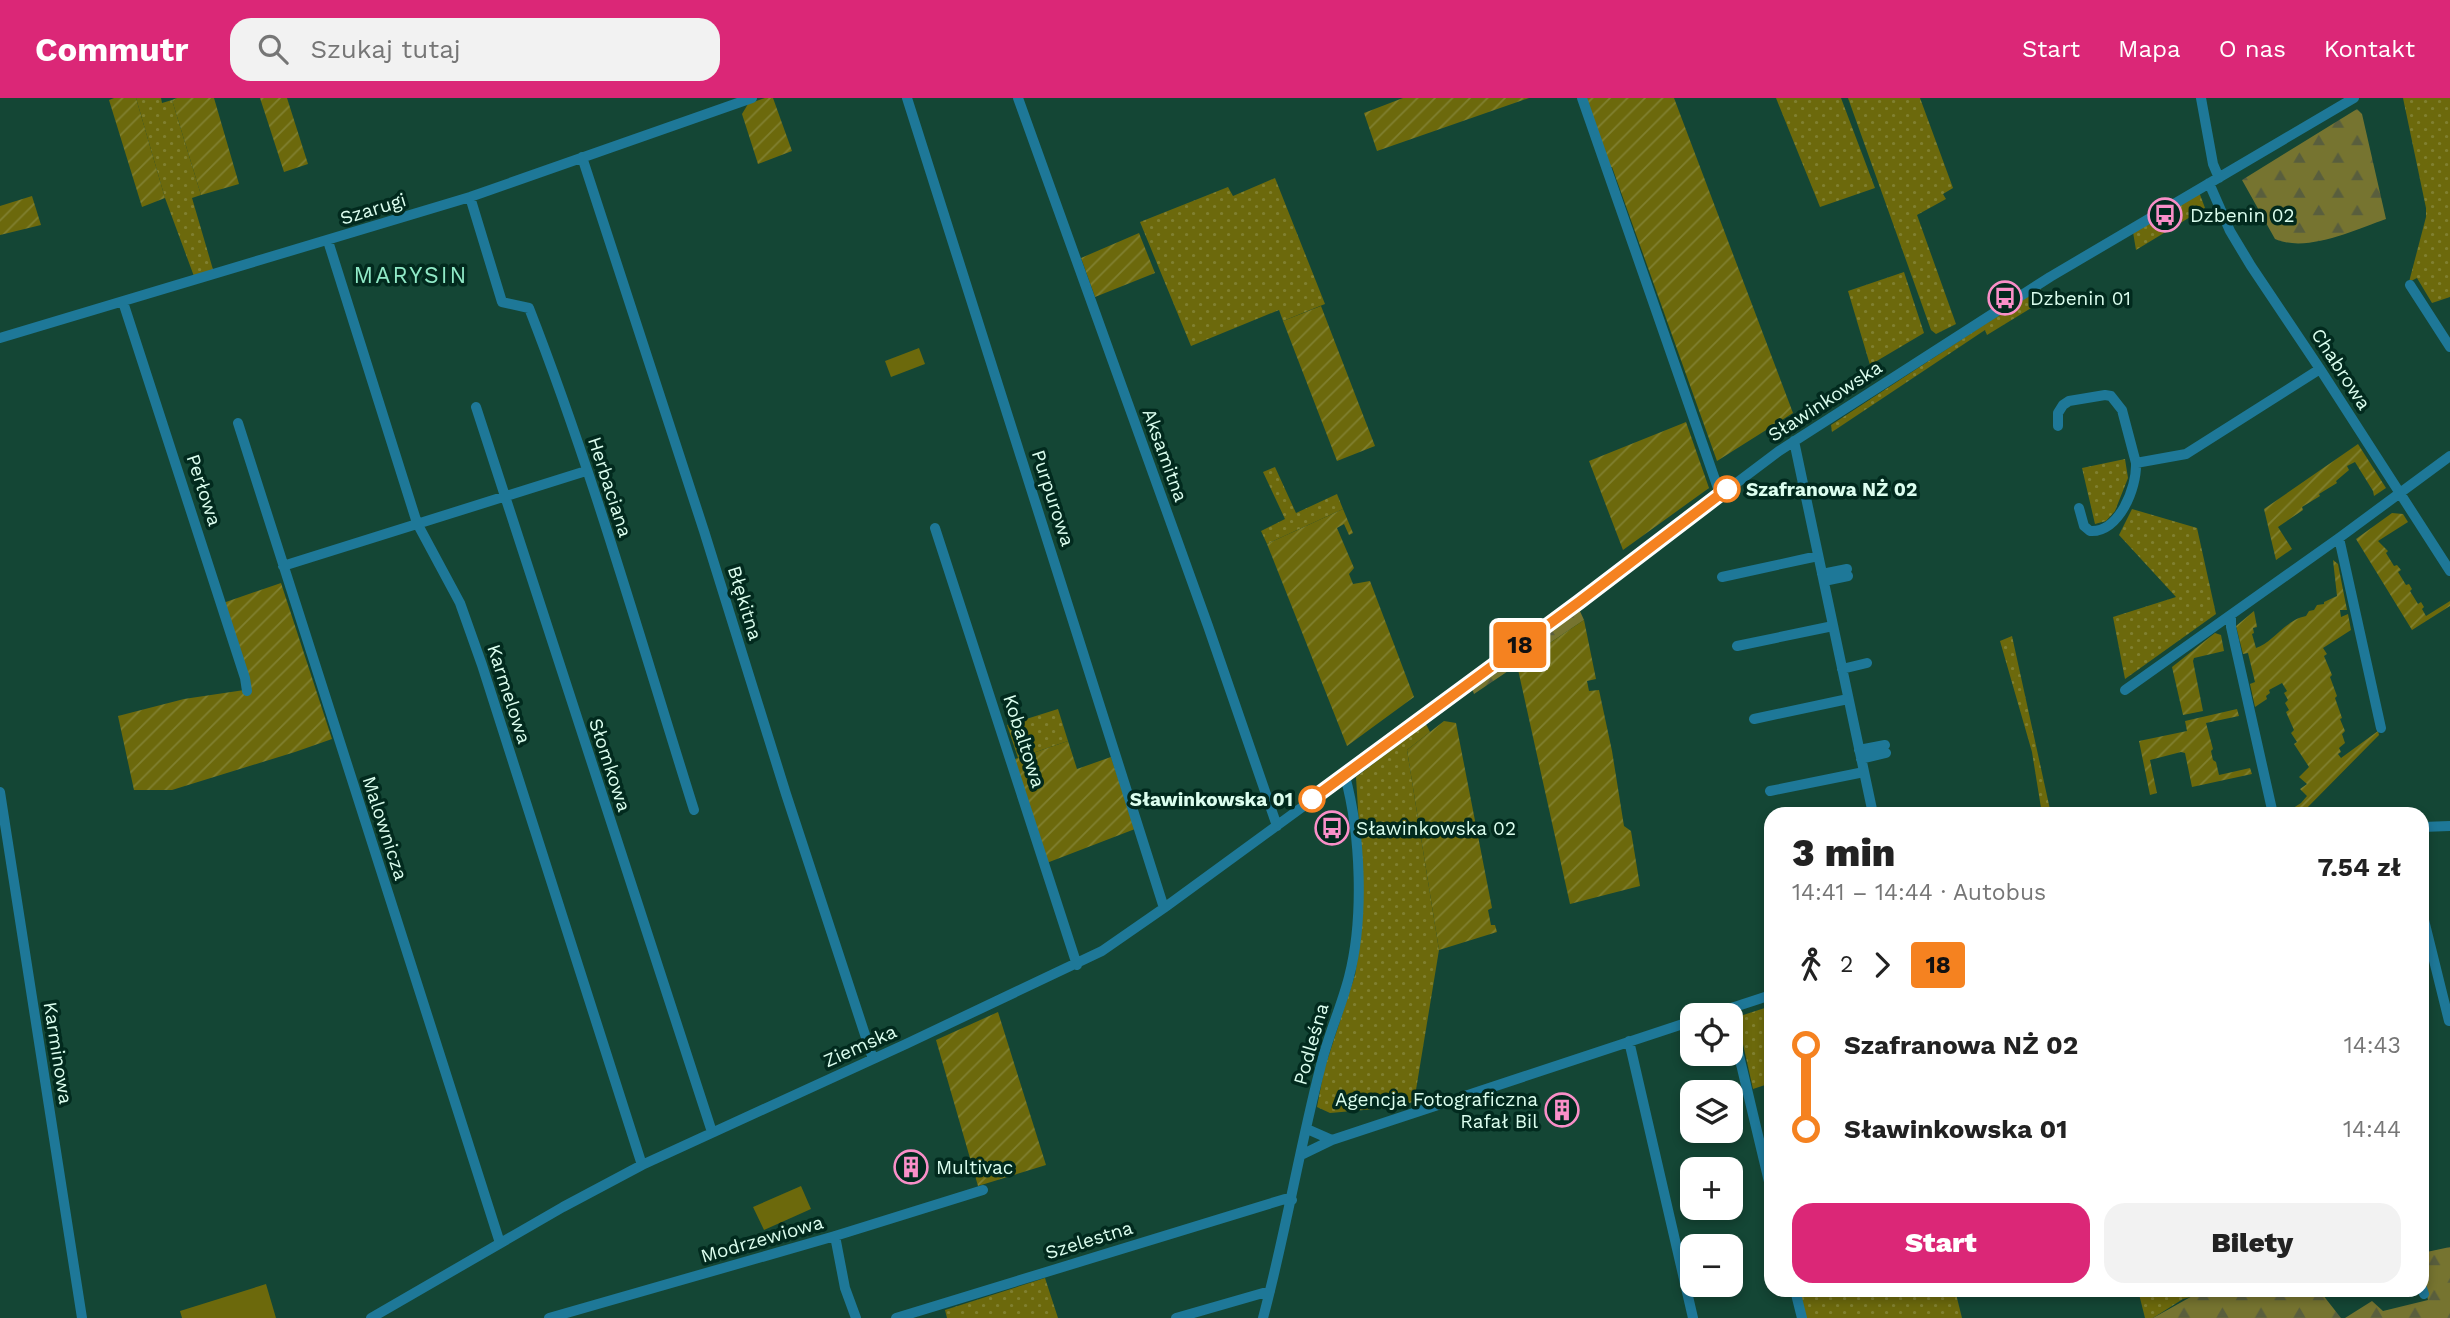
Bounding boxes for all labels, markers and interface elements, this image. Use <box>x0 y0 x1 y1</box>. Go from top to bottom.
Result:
search box <box>230 18 720 81</box>
text: Commutr <box>35 30 188 69</box>
icon: search <box>254 30 292 68</box>
text: Szukaj tutaj <box>310 34 461 64</box>
text: Start <box>2022 35 2080 63</box>
text: Mapa <box>2118 35 2181 63</box>
text: O nas <box>2219 35 2286 63</box>
text: Kontakt <box>2324 35 2415 63</box>
street label: Szarugi <box>337 188 409 230</box>
bus stop icon: Dzbenin 02 <box>2146 196 2184 234</box>
place label: Dzbenin 02 <box>2190 204 2295 227</box>
district label: MARYSIN <box>354 262 468 289</box>
bus stop icon: Dzbenin 01 <box>1986 279 2024 317</box>
place label: Dzbenin 01 <box>2030 287 2131 310</box>
street label: Chabrowa <box>2306 324 2376 414</box>
street label: Sławinkowska <box>1764 356 1886 446</box>
street label: Aksamitna <box>1138 405 1193 505</box>
street label: Herbaciana <box>583 434 637 540</box>
street label: Purpurowa <box>1027 447 1079 549</box>
street label: Perłowa <box>182 451 226 529</box>
marker: Szafranowa NŻ 02 <box>1714 476 1740 502</box>
place label: Szafranowa NŻ 02 <box>1746 478 1917 501</box>
street label: Błękitna <box>723 563 767 643</box>
line badge: 18 <box>1488 622 1552 668</box>
text: 18 <box>1507 631 1533 659</box>
street label: Karmelowa <box>482 641 536 747</box>
street label: Kobaltowa <box>998 691 1050 791</box>
street label: Słomkowa <box>584 715 636 815</box>
street label: Malownicza <box>357 773 413 883</box>
marker: Sławinkowska 01 <box>1299 786 1325 812</box>
place label: Sławinkowska 01 <box>1130 788 1293 811</box>
bus stop icon: Sławinkowska 02 <box>1313 809 1351 847</box>
place label: Sławinkowska 02 <box>1356 817 1516 840</box>
text: 3 min <box>1792 831 1895 875</box>
text: 7.54 zł <box>2318 852 2401 882</box>
text: 14:41 – 14:44 · Autobus <box>1792 879 2046 906</box>
icon: walk <box>1792 946 1830 984</box>
icon: forward <box>1863 946 1901 984</box>
text: 2 <box>1840 951 1853 978</box>
text: 18 <box>1925 951 1951 979</box>
street label: Karminowa <box>39 1000 77 1106</box>
street label: Podleśna <box>1288 1000 1334 1088</box>
map controls <box>1680 1003 1743 1297</box>
button: locate <box>1680 1003 1743 1066</box>
street label: Ziemska <box>820 1020 900 1072</box>
text: Szafranowa NŻ 02 <box>1844 1030 2078 1060</box>
text: 14:43 <box>2344 1032 2401 1059</box>
button: layers <box>1680 1080 1743 1143</box>
place label: Agencja Fotograficzna Rafał Bil <box>1335 1088 1538 1133</box>
building icon: Agencja Fotograficzna Rafał Bil <box>1543 1091 1581 1129</box>
text: Sławinkowska 01 <box>1844 1114 2067 1144</box>
text: 14:44 <box>2343 1116 2401 1143</box>
building icon: Multivac <box>892 1148 930 1186</box>
place label: Multivac <box>936 1156 1013 1179</box>
button: + <box>1680 1157 1743 1220</box>
button: Start <box>1792 1203 2090 1283</box>
button: Bilety <box>2104 1203 2401 1283</box>
street label: Modrzewiowa <box>698 1210 826 1267</box>
street label: Szelestna <box>1042 1216 1136 1264</box>
button: − <box>1680 1234 1743 1297</box>

